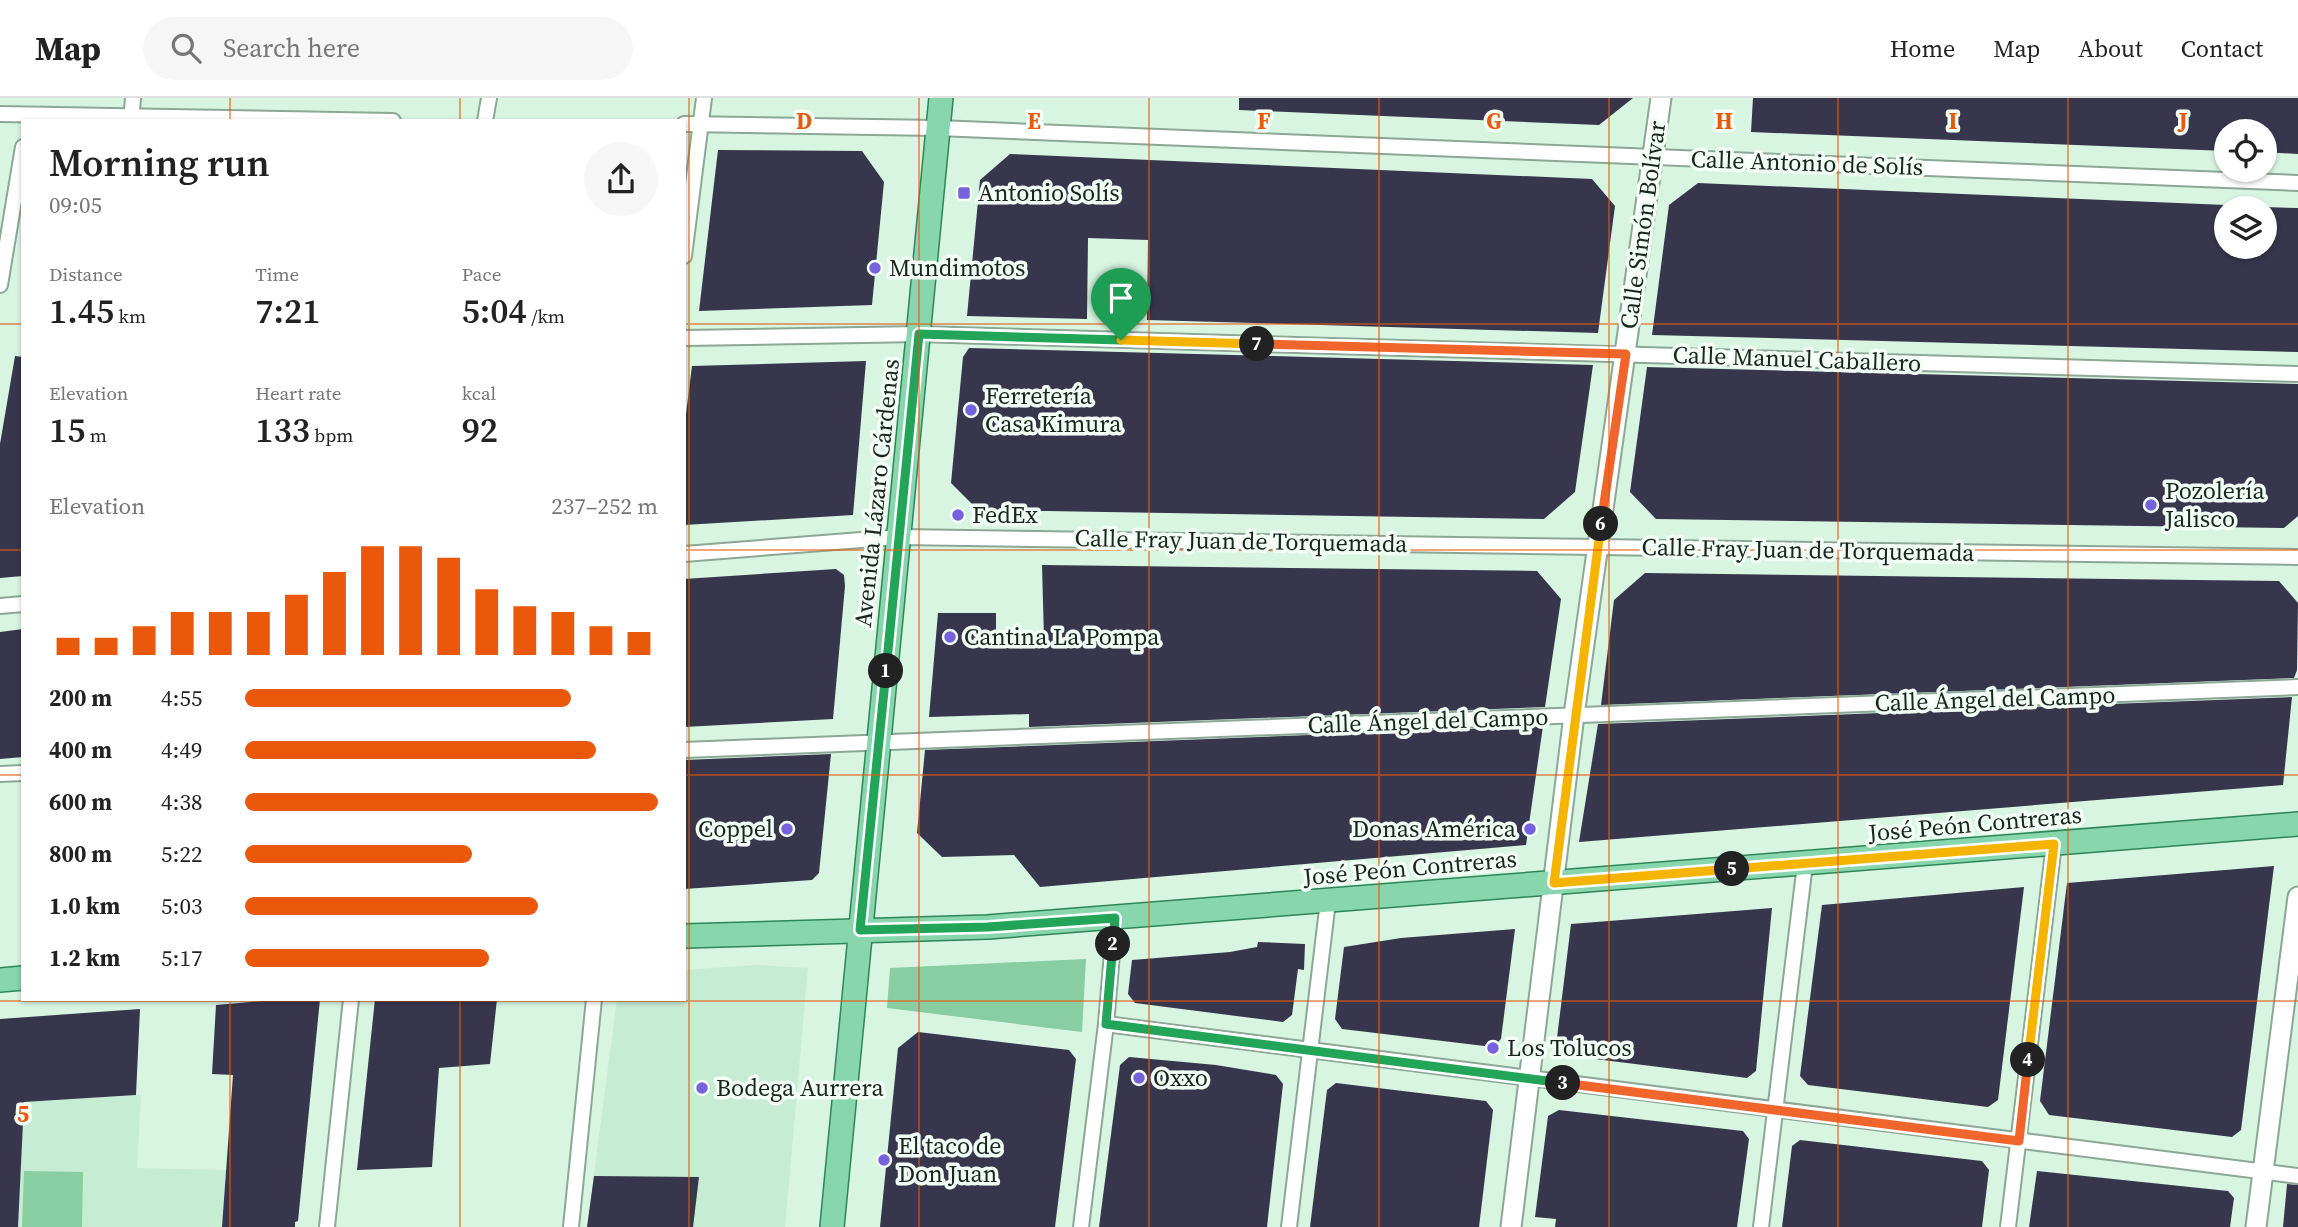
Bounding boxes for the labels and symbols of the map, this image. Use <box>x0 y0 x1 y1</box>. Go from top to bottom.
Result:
text: D <box>796 105 812 137</box>
text: E <box>1027 105 1041 137</box>
text: F <box>1257 105 1271 137</box>
text: G <box>1486 105 1502 137</box>
text: H <box>1715 105 1733 137</box>
text: I <box>1949 105 1958 137</box>
text: J <box>2176 105 2188 137</box>
street label: Calle Simón Bolívar <box>1612 119 1673 331</box>
street label: Calle Antonio de Solís <box>1690 142 1924 183</box>
place label: Antonio Solís <box>978 176 1120 209</box>
marker: Antonio Solís <box>956 185 972 201</box>
place label: Mundimotos <box>889 251 1025 284</box>
marker: Mundimotos <box>867 260 883 276</box>
pin <box>1091 268 1151 340</box>
pin: 7 <box>1240 327 1274 362</box>
street label: Calle Manuel Caballero <box>1672 338 1922 379</box>
street label: Avenida Lázaro Cárdenas <box>846 357 907 629</box>
place label: Ferretería Casa Kimura <box>985 379 1122 440</box>
marker: Ferretería Casa Kimura <box>963 402 979 418</box>
place label: Pozolería Jalisco <box>2164 474 2265 535</box>
marker: Pozolería Jalisco <box>2143 497 2159 513</box>
place label: FedEx <box>972 498 1038 531</box>
pin: 6 <box>1584 506 1618 542</box>
marker: FedEx <box>950 507 966 523</box>
street label: Calle Fray Juan de Torquemada <box>1074 521 1408 560</box>
street label: Calle Fray Juan de Torquemada <box>1641 530 1975 569</box>
place label: Cantina La Pompa <box>964 620 1160 653</box>
marker: Cantina La Pompa <box>942 629 958 645</box>
pin: 1 <box>868 654 903 688</box>
street label: Calle Ángel del Campo <box>1874 678 2116 719</box>
street label: Calle Ángel del Campo <box>1307 700 1549 741</box>
street label: José Peón Contreras <box>1866 798 2083 849</box>
place label: Coppel <box>698 812 773 845</box>
place label: Donas América <box>1352 812 1517 845</box>
marker: Coppel <box>779 821 795 837</box>
marker: Donas América <box>1522 821 1538 837</box>
street label: José Peón Contreras <box>1301 842 1518 893</box>
pin: 5 <box>1714 852 1750 886</box>
pin: 2 <box>1096 926 1130 962</box>
place label: Los Tolucos <box>1507 1031 1632 1064</box>
marker: Los Tolucos <box>1485 1040 1501 1056</box>
pin: 4 <box>2010 1042 2046 1077</box>
place label: Oxxo <box>1153 1061 1208 1094</box>
pin: 3 <box>1546 1066 1580 1100</box>
marker: Oxxo <box>1131 1070 1147 1086</box>
place label: Bodega Aurrera <box>716 1071 884 1104</box>
marker: Bodega Aurrera <box>694 1080 710 1096</box>
text: 5 <box>17 1098 29 1130</box>
place label: El taco de Don Juan <box>898 1129 1002 1190</box>
marker: El taco de Don Juan <box>876 1152 892 1168</box>

